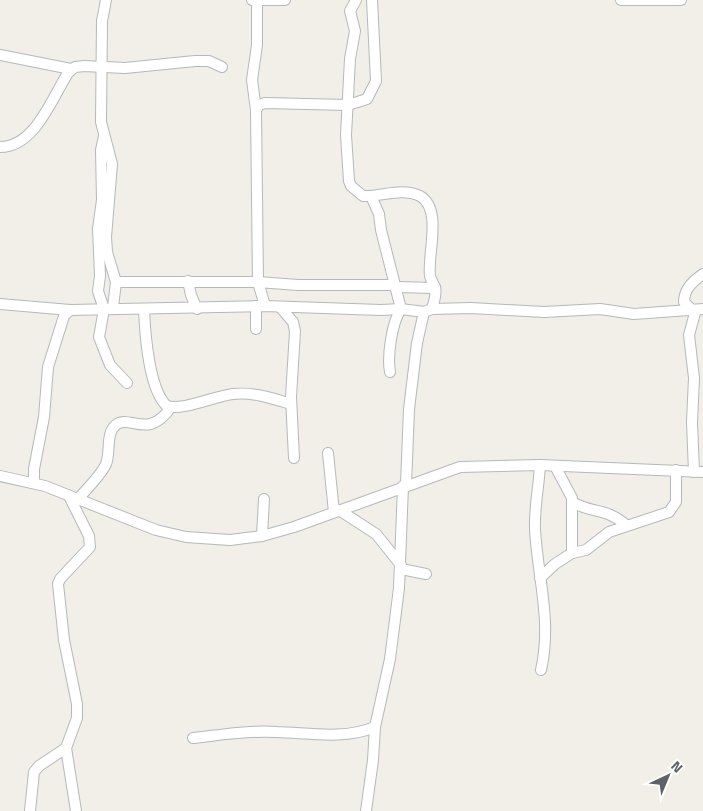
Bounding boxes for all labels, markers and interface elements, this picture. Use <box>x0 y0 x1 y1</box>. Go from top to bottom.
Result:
north arrow <box>643 751 693 801</box>
text: N <box>667 755 688 777</box>

